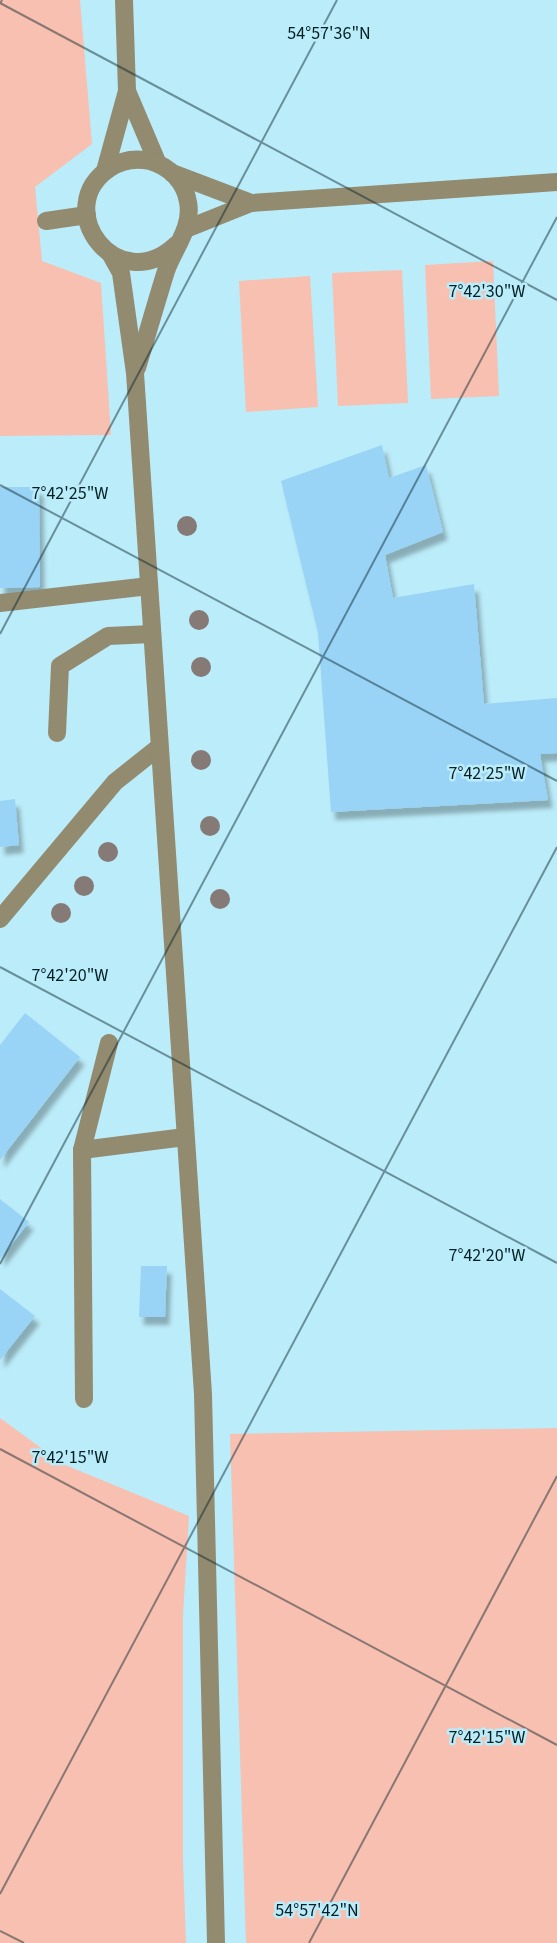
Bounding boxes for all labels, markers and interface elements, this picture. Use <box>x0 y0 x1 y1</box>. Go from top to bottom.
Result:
text: 54°57'36"N <box>287 21 371 46</box>
text: 7°42'30"W <box>449 279 526 304</box>
text: 7°42'25"W <box>32 481 109 506</box>
text: 7°42'25"W <box>449 761 526 786</box>
text: 7°42'20"W <box>32 963 109 988</box>
text: 7°42'20"W <box>449 1243 526 1268</box>
text: 7°42'15"W <box>32 1445 109 1470</box>
text: 7°42'15"W <box>449 1725 526 1750</box>
text: 54°57'42"N <box>275 1898 359 1923</box>

